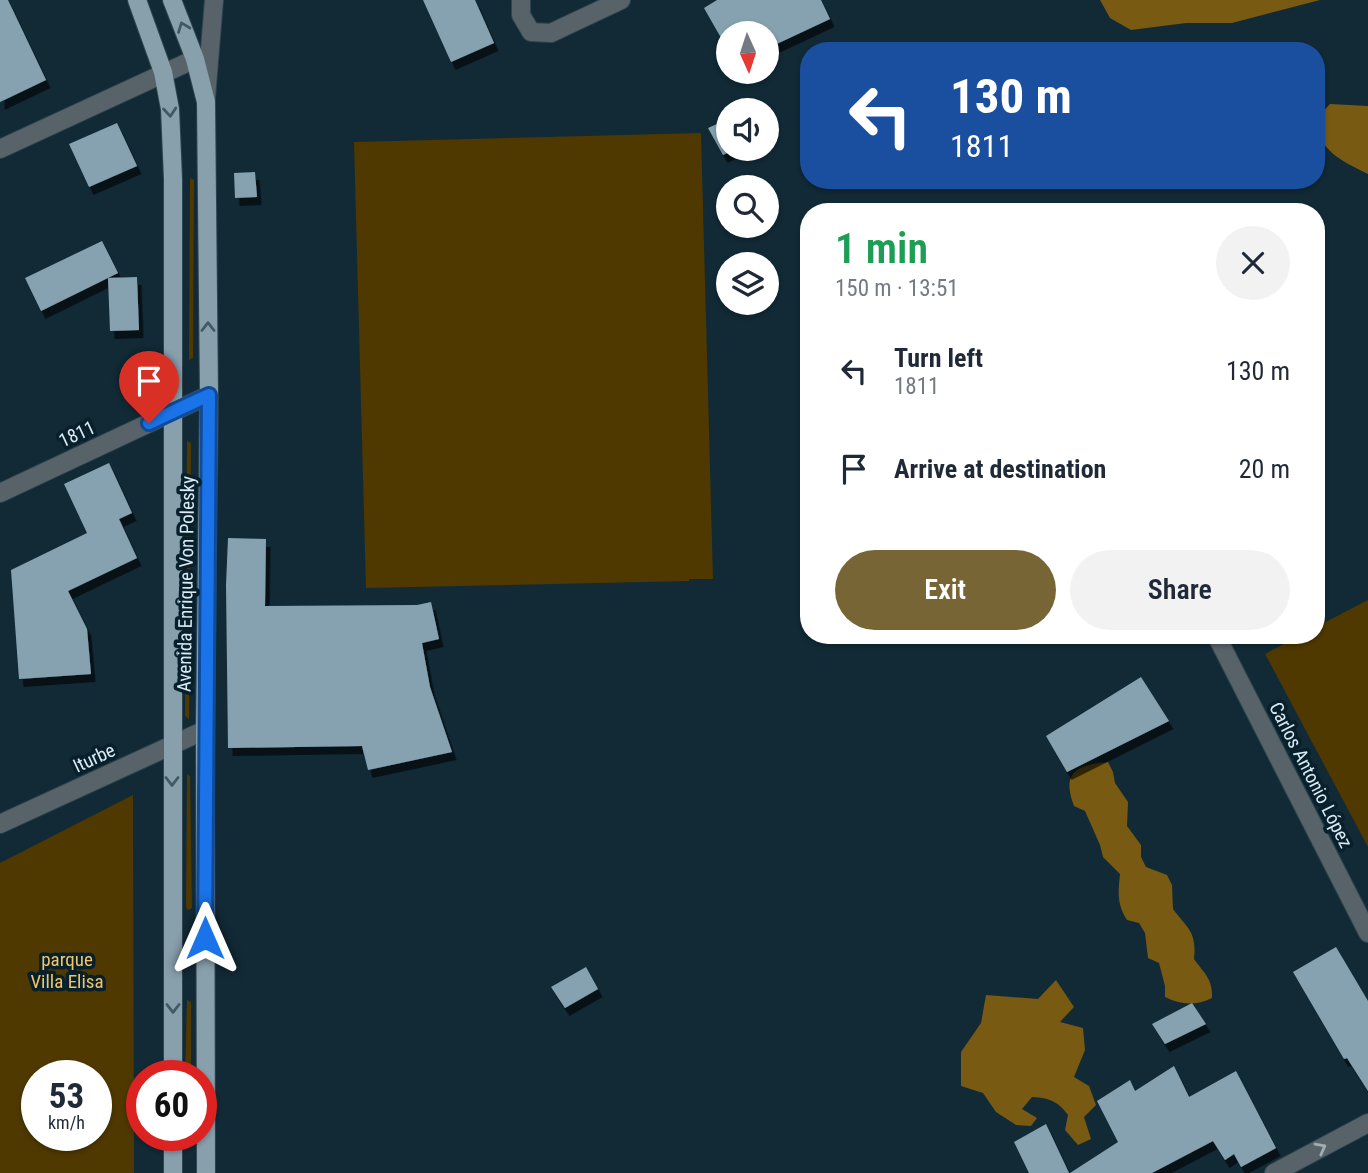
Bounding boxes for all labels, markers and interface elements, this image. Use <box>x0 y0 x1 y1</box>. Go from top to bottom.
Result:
north arrow <box>716 21 779 84</box>
map controls <box>716 21 779 315</box>
one-way arrow <box>177 22 191 34</box>
text: 130 m <box>950 68 1072 125</box>
icon: left <box>835 70 926 161</box>
button: sound <box>716 98 779 161</box>
one-way arrow <box>162 106 177 118</box>
text: 1811 <box>950 127 1013 165</box>
button: search <box>716 175 779 238</box>
text: 1 min <box>835 224 928 273</box>
button: close <box>1216 226 1290 300</box>
button: layers <box>716 252 779 315</box>
text: 150 m · 13:51 <box>835 275 959 302</box>
one-way arrow <box>200 321 216 331</box>
text: Turn left <box>894 343 983 373</box>
pin <box>119 351 179 423</box>
icon: left <box>835 352 873 390</box>
text: 130 m <box>1226 356 1290 386</box>
icon: arrive <box>130 362 168 400</box>
text: 1811 <box>894 373 939 400</box>
street label: 1811 <box>55 416 99 452</box>
icon: arrive <box>835 450 873 488</box>
text: Arrive at destination <box>894 454 1106 484</box>
text: 20 m <box>1239 454 1290 484</box>
street label: Avenida Enrique Von Polesky <box>173 476 199 692</box>
button: Exit <box>835 550 1056 630</box>
button: Share <box>1070 550 1290 630</box>
street label: Carlos Antonio López <box>1264 698 1358 852</box>
street label: Iturbe <box>69 738 119 778</box>
one-way arrow <box>164 776 180 786</box>
position arrow <box>168 901 242 975</box>
park label: parque Villa Elisa <box>30 948 104 993</box>
one-way arrow <box>165 1003 180 1014</box>
speed limit sign: 60 <box>126 1060 217 1151</box>
text: 53 <box>49 1076 84 1117</box>
text: km/h <box>48 1112 85 1133</box>
one-way arrow <box>1314 1143 1326 1156</box>

